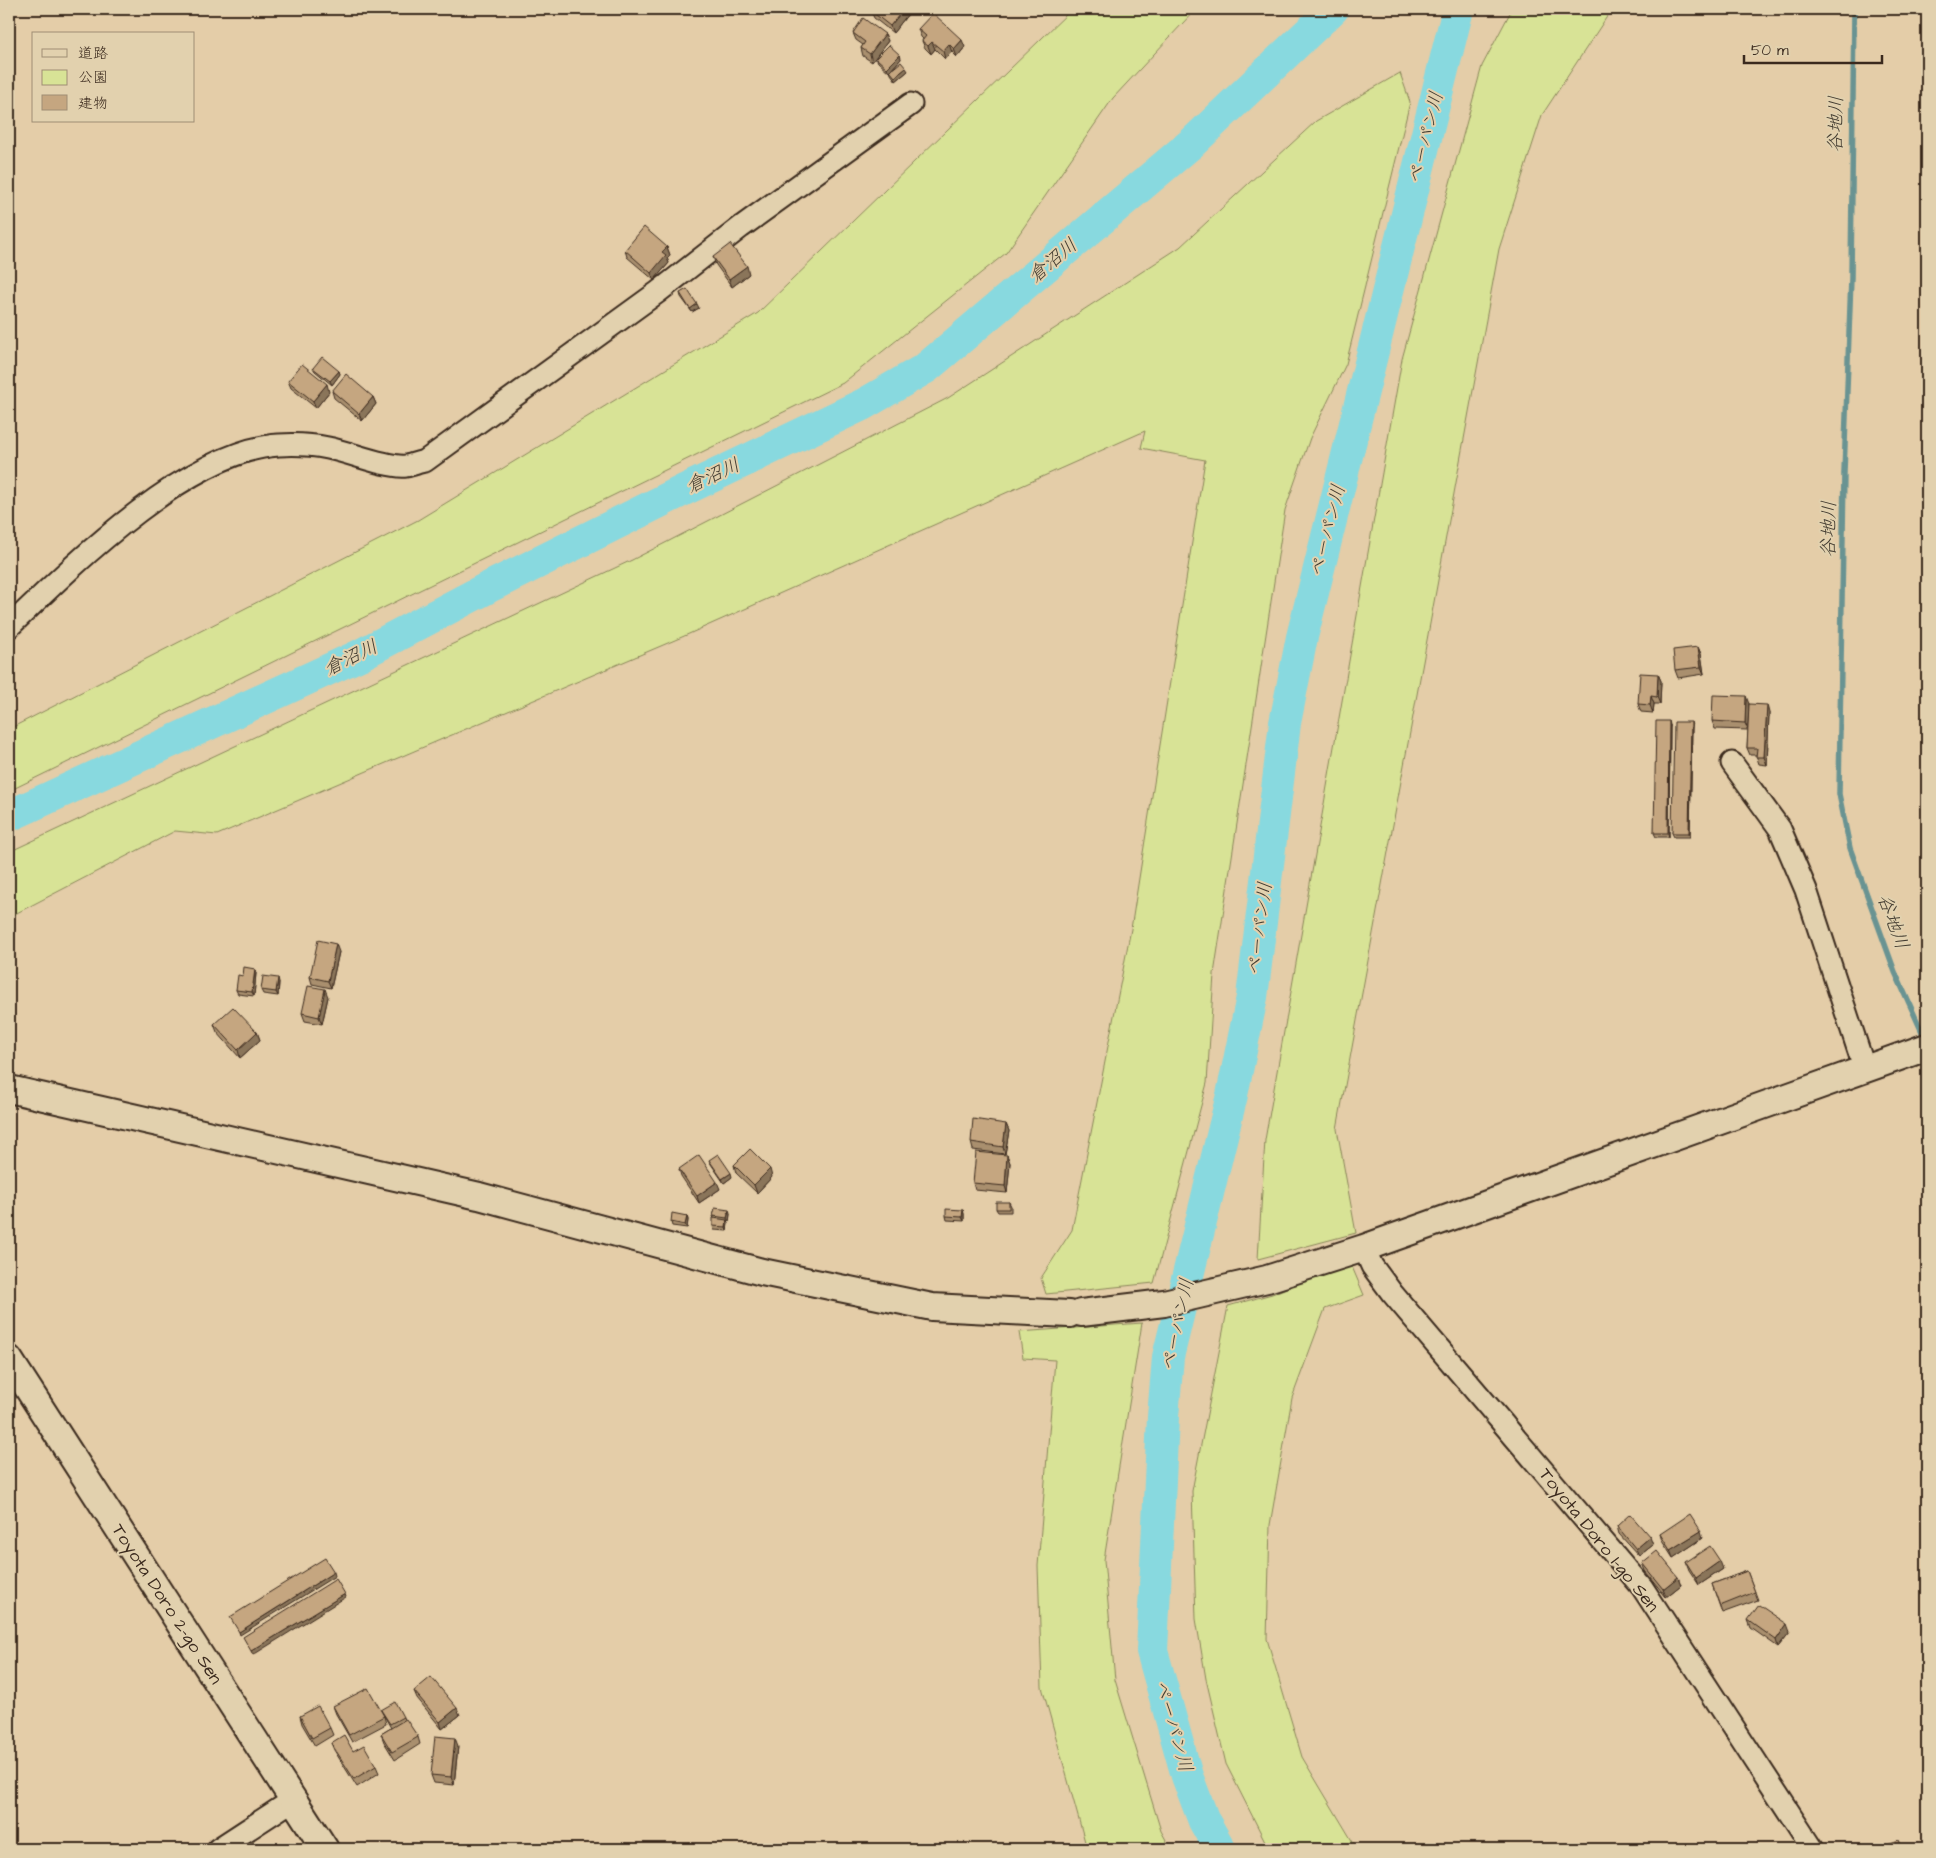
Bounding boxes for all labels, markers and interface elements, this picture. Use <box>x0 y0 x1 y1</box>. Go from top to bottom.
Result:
legend <box>32 32 195 122</box>
scale bar <box>1744 32 1881 64</box>
text: 50 m <box>1751 40 1789 61</box>
text: 道路 <box>78 43 108 64</box>
text: 公園 <box>78 67 108 88</box>
water label: ペーパン川 <box>1401 89 1451 187</box>
text: 建物 <box>78 93 108 114</box>
water label: 谷地川 <box>1822 95 1850 153</box>
water label: 倉沼川 <box>1022 232 1084 290</box>
water label: 倉沼川 <box>681 452 745 500</box>
water label: ペーパン川 <box>1303 482 1353 580</box>
water label: 谷地川 <box>1815 500 1843 558</box>
water label: 倉沼川 <box>319 633 383 683</box>
water label: ペーパン川 <box>1241 880 1279 978</box>
water label: 谷地川 <box>1871 891 1915 953</box>
water label: ペーパン川 <box>1155 1276 1201 1374</box>
street label: Toyota Doro 1-go Sen <box>1532 1463 1665 1618</box>
street label: Toyota Doro 2-go Sen <box>105 1519 228 1690</box>
water label: ペーパン川 <box>1147 1677 1199 1775</box>

